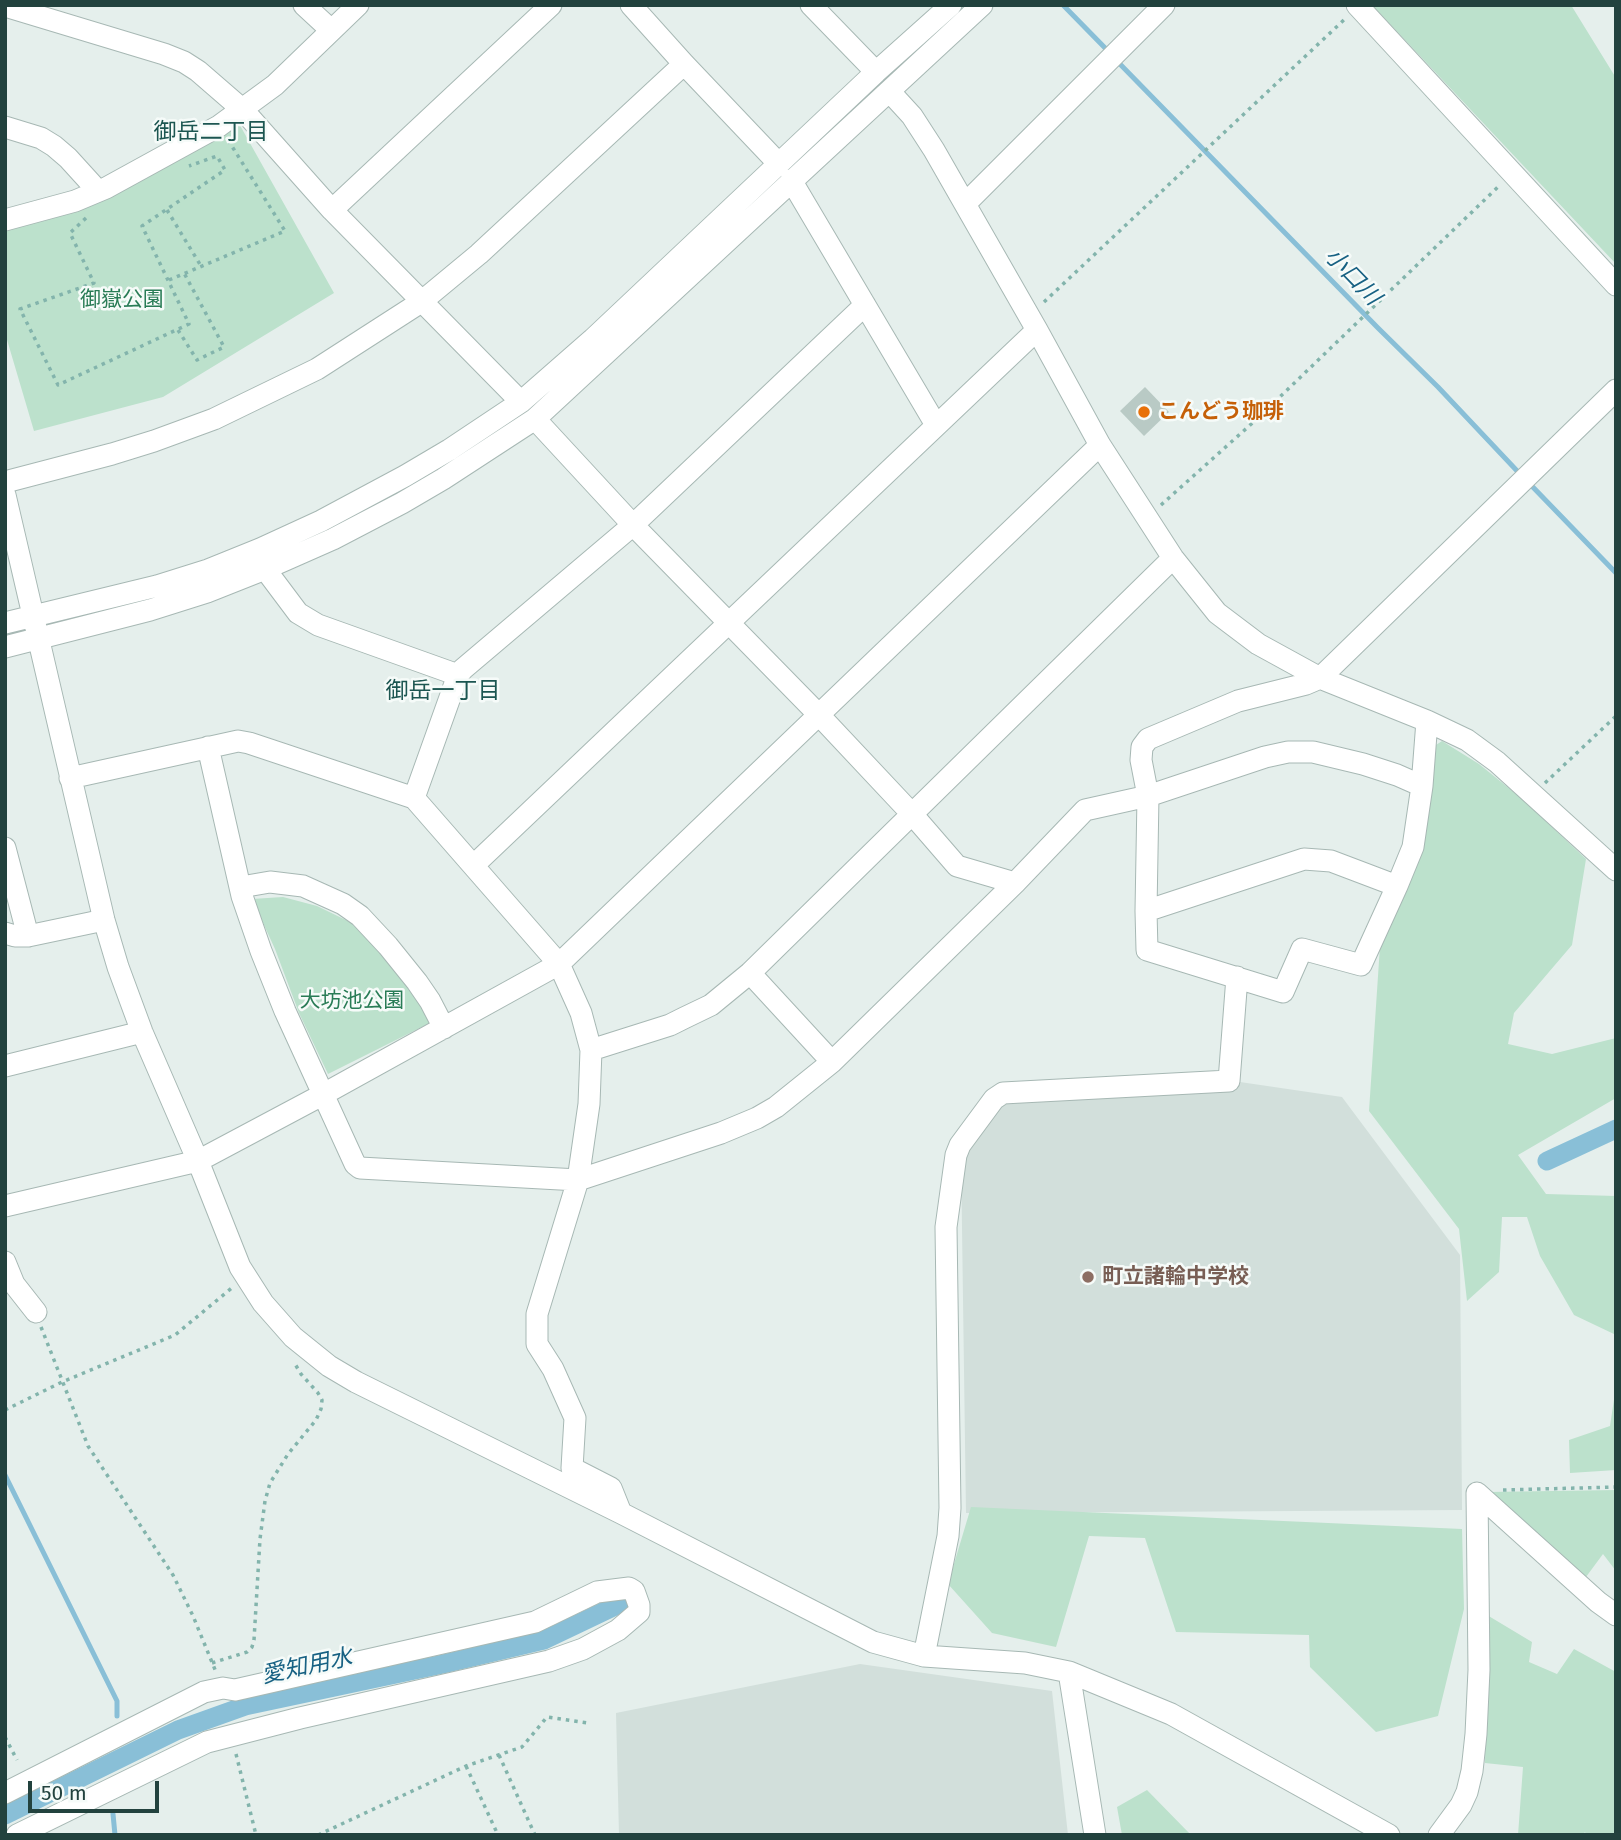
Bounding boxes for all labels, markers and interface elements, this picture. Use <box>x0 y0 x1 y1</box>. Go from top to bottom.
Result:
district label: 御岳二丁目 <box>154 119 268 147</box>
water label: 小口川 <box>1318 243 1386 311</box>
park label: 御嶽公園 <box>80 287 164 313</box>
place label: こんどう珈琲 <box>1158 399 1284 425</box>
marker: こんどう珈琲 <box>1136 404 1152 420</box>
district label: 御岳一丁目 <box>386 678 500 706</box>
park label: 大坊池公園 <box>300 988 404 1014</box>
place label: 町立諸輪中学校 <box>1102 1264 1249 1290</box>
marker: 町立諸輪中学校 <box>1080 1269 1096 1285</box>
water label: 愛知用水 <box>259 1644 355 1690</box>
scale bar <box>32 1766 163 1810</box>
text: 50 m <box>41 1780 87 1806</box>

